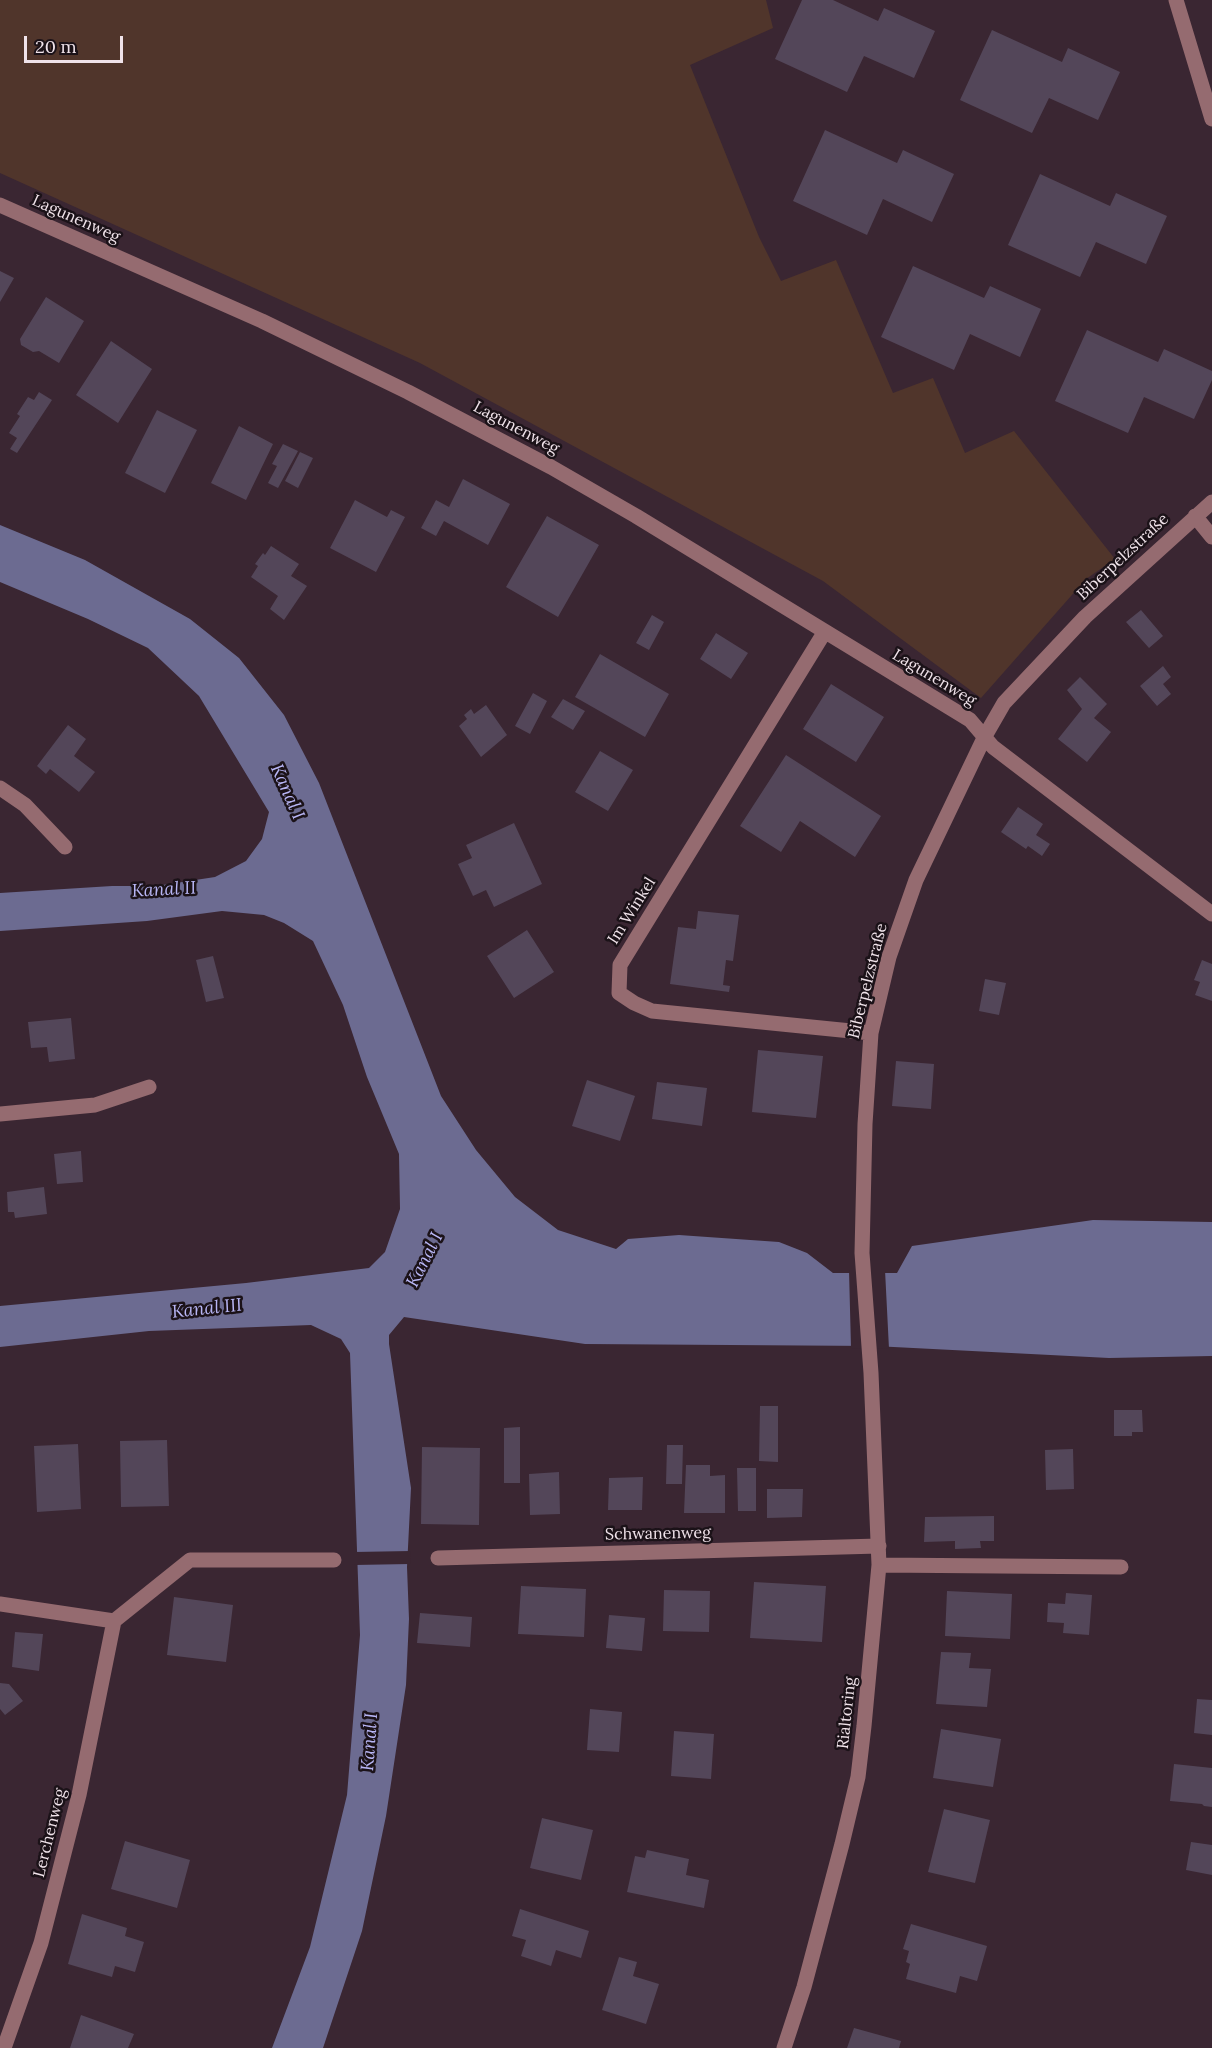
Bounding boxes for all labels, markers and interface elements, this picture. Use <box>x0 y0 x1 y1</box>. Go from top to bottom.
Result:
scale bar <box>27 24 126 62</box>
text: 20 m <box>35 35 77 58</box>
street label: Lagunenweg <box>29 191 123 247</box>
street label: Lagunenweg <box>470 397 562 459</box>
street label: Biberpelzstraße <box>1073 510 1173 604</box>
street label: Lagunenweg <box>889 646 979 710</box>
water label: Kanal I <box>265 761 309 823</box>
street label: Im Winkel <box>604 874 660 948</box>
water label: Kanal II <box>131 878 197 902</box>
street label: Biberpelzstraße <box>844 921 892 1041</box>
water label: Kanal I <box>402 1229 448 1291</box>
water label: Kanal III <box>171 1295 243 1323</box>
street label: Schwanenweg <box>605 1523 711 1545</box>
street label: Rialtoring <box>834 1676 860 1750</box>
water label: Kanal I <box>357 1712 383 1772</box>
street label: Lerchenweg <box>30 1786 70 1880</box>

